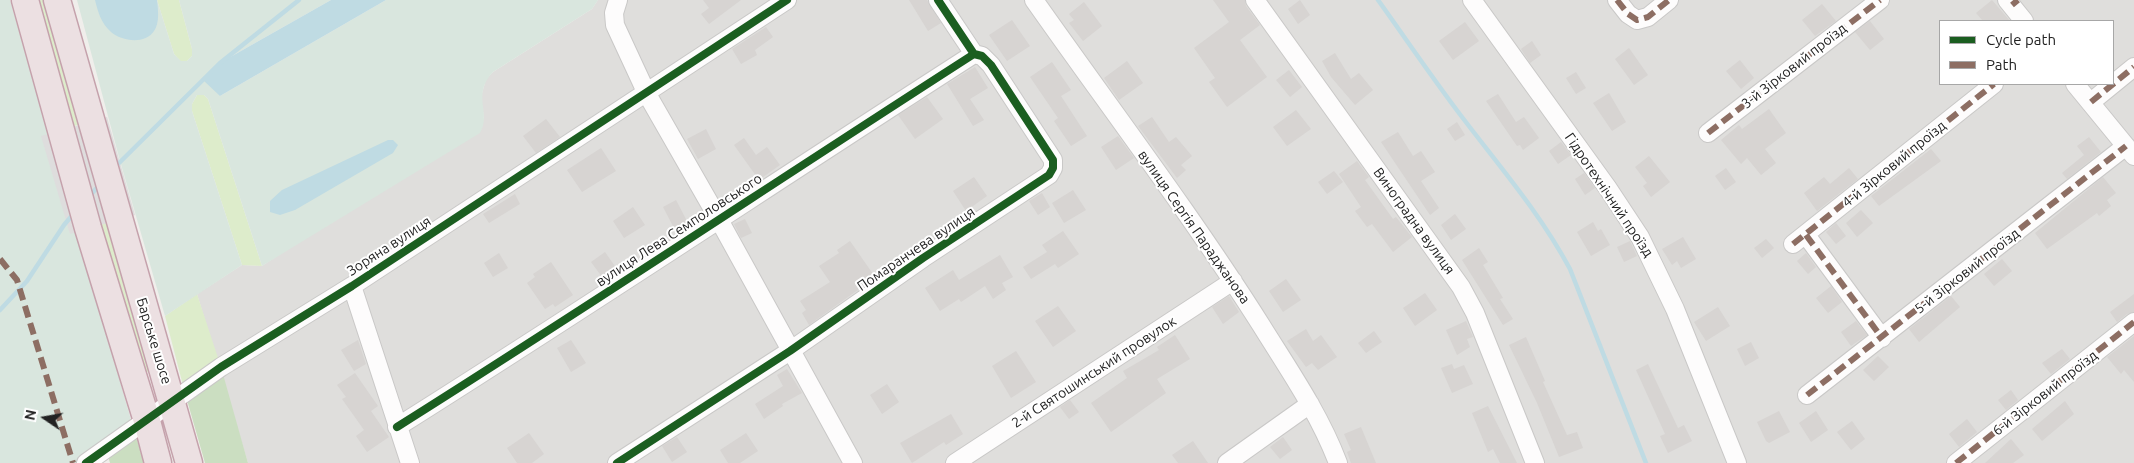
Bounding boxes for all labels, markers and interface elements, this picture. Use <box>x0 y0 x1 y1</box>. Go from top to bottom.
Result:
street label: 3-й Зірковий проїзд <box>1738 20 1850 112</box>
legend <box>1939 20 2114 85</box>
text: Cycle path <box>1986 31 2056 48</box>
text: Path <box>1986 56 2017 73</box>
street label: 4-й Зірковий проїзд <box>1839 117 1949 211</box>
street label: Гідротехнічний проїзд <box>1561 130 1657 260</box>
street label: вулиця Сергія Параджанова <box>1135 147 1253 307</box>
street label: Виноградна вулиця <box>1370 164 1458 278</box>
street label: вулиця Лева Семполовського <box>593 170 765 290</box>
street label: Помаранчева вулиця <box>854 203 978 295</box>
street label: Зоряна вулиця <box>344 213 434 279</box>
street label: 5-й Зірковий проїзд <box>1911 225 2023 317</box>
street label: Барське шосе <box>133 296 175 386</box>
street label: 2-й Святошинський провулок <box>1009 313 1179 431</box>
street label: 6-й Зірковий проїзд <box>1989 347 2101 439</box>
north arrow <box>20 393 70 443</box>
text: N <box>21 408 39 422</box>

